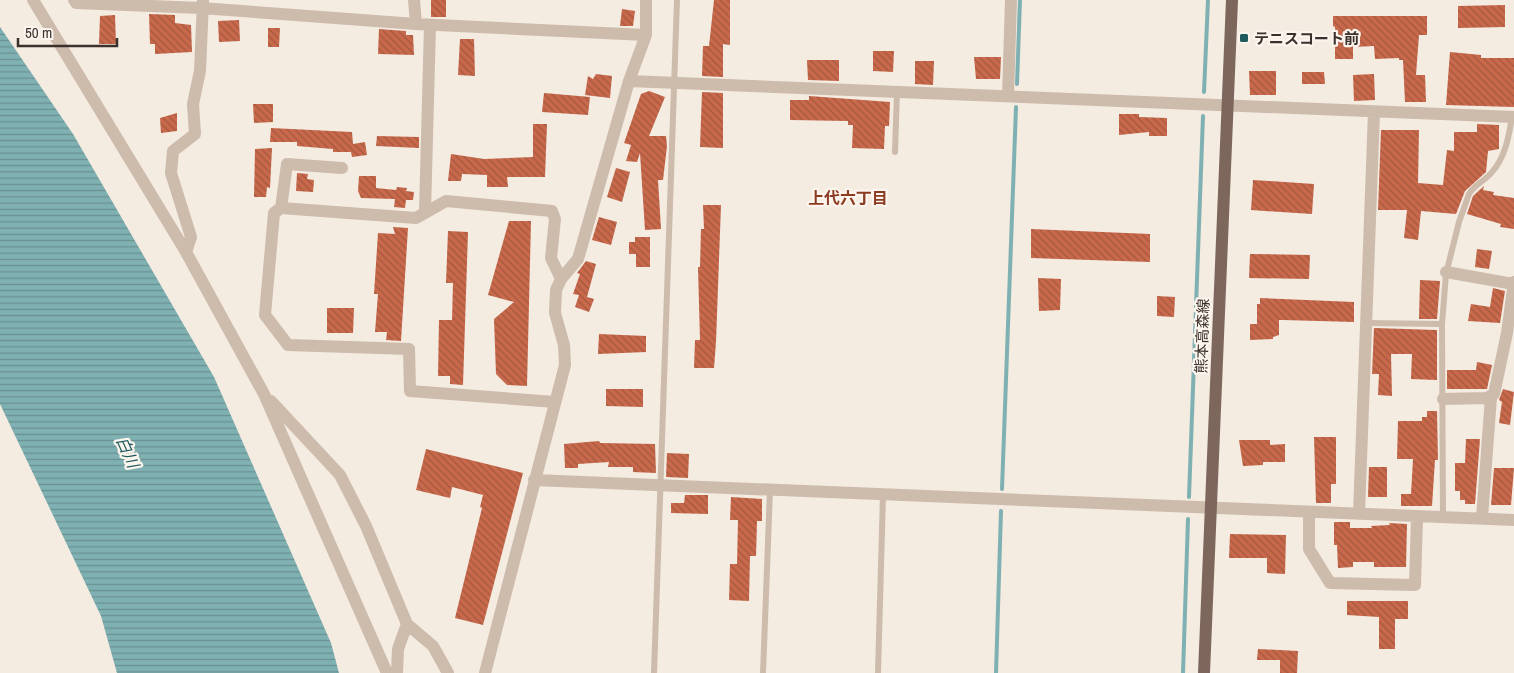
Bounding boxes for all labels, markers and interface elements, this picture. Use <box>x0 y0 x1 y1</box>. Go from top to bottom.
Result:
scale bar <box>18 15 116 47</box>
text: 50 m <box>25 22 52 43</box>
place label: テニスコート前 <box>1254 28 1359 49</box>
marker: テニスコート前 <box>1238 32 1250 44</box>
district label: 上代六丁目 <box>808 187 888 209</box>
street label: 熊本高森線 <box>1190 298 1214 374</box>
water label: 白川 <box>111 433 145 473</box>

